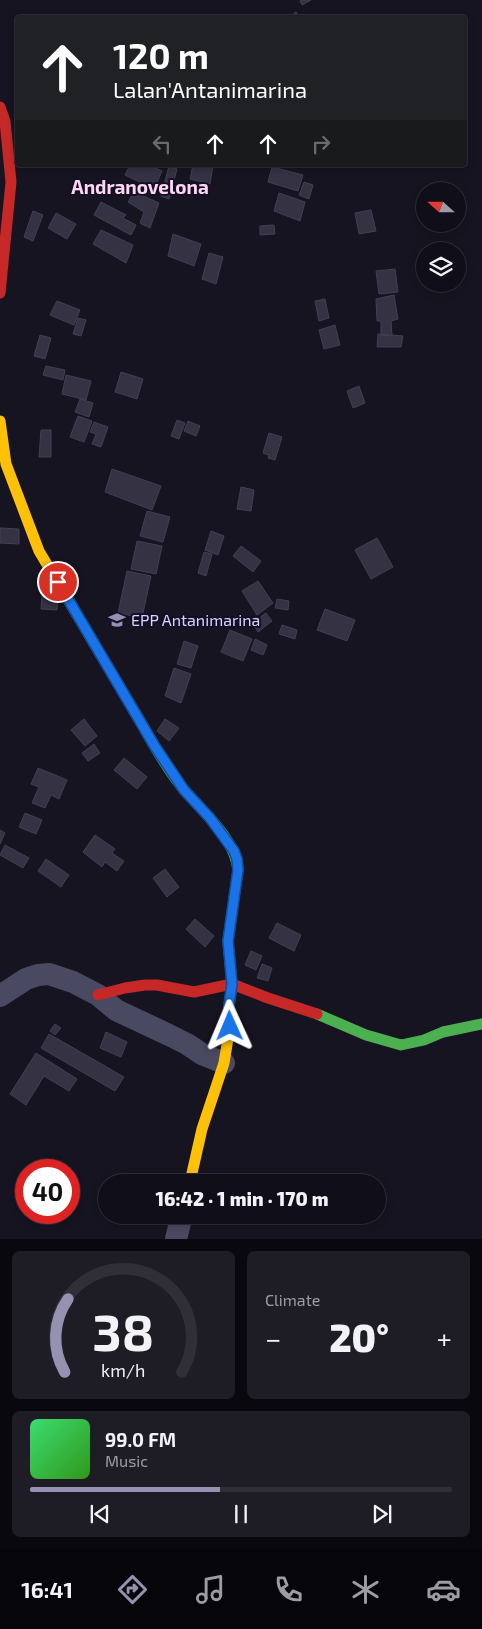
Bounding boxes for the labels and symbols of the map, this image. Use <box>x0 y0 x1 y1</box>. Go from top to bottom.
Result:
district label: Andranovelona <box>71 175 209 198</box>
north arrow <box>416 182 466 232</box>
pin <box>37 561 79 603</box>
school or university icon: EPP Antanimarina <box>107 610 127 630</box>
place label: EPP Antanimarina <box>131 610 260 629</box>
position arrow <box>203 999 255 1051</box>
speed limit sign: 40 <box>15 1159 80 1224</box>

